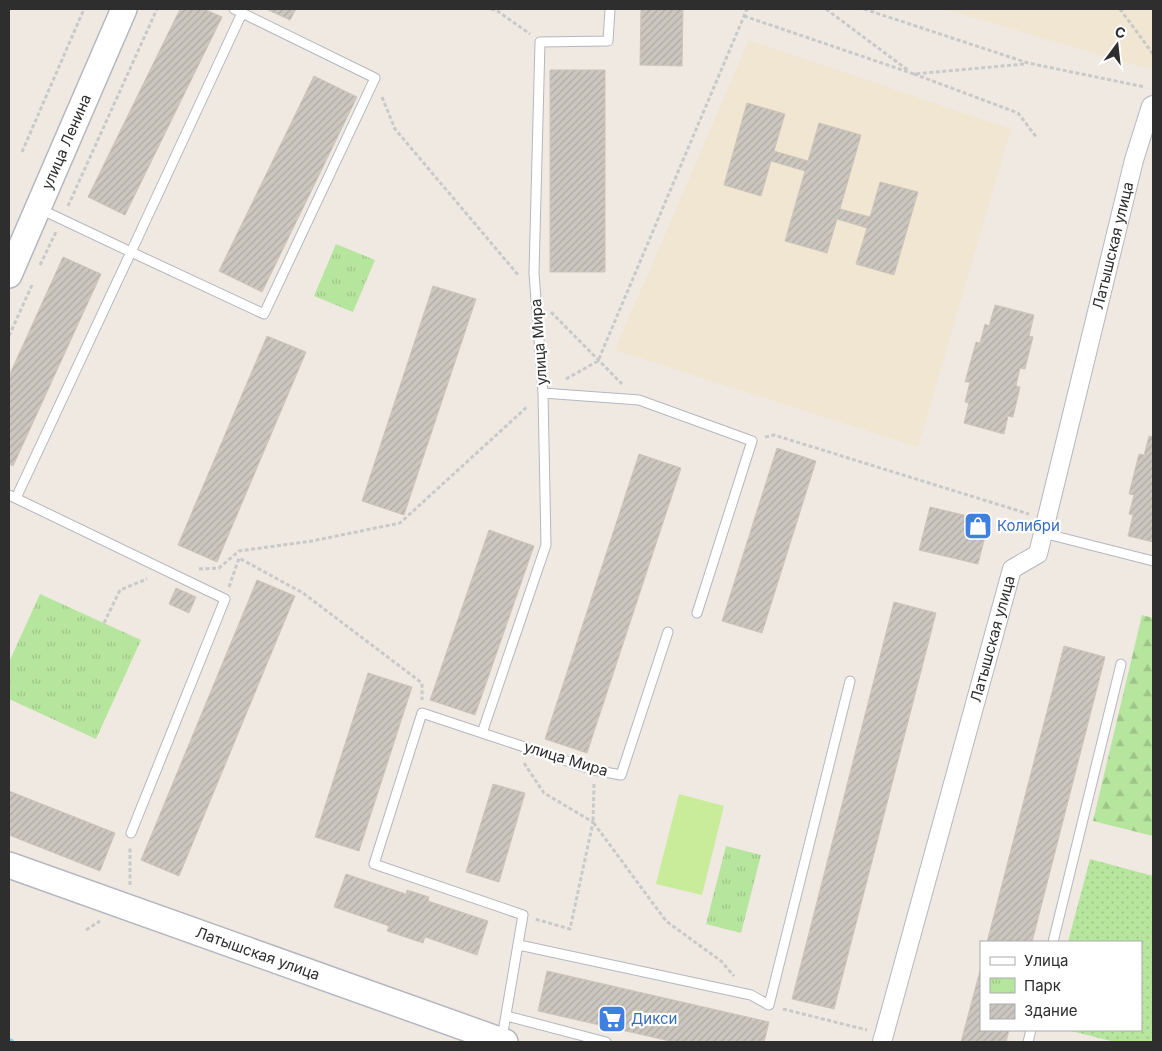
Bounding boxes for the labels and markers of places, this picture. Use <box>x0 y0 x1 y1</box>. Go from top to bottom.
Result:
shop icon: Колибри <box>963 511 993 541</box>
place label: Колибри <box>997 516 1060 535</box>
supermarket icon: Дикси <box>597 1004 627 1034</box>
place label: Дикси <box>631 1009 677 1028</box>

